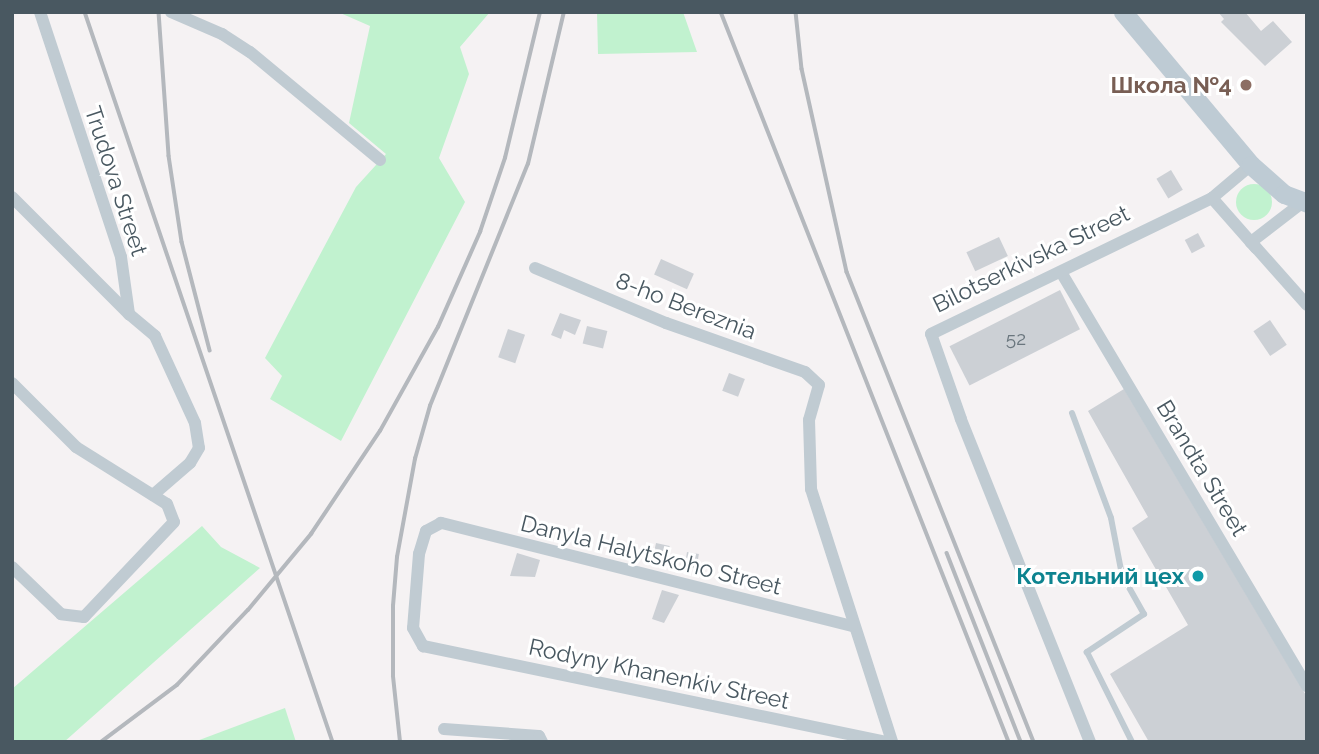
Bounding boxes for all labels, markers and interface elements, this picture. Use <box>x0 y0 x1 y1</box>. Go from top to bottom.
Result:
place label: Школа №4 <box>1111 71 1232 99</box>
marker: Школа №4 <box>1238 77 1254 93</box>
street label: Trudova Street <box>79 103 153 259</box>
street label: Bilotserkivska Street <box>928 199 1134 319</box>
street label: 8-ho Bereznia <box>612 267 760 345</box>
house number: 52 <box>1006 328 1026 350</box>
street label: Brandta Street <box>1151 395 1253 541</box>
street label: Danyla Halytskoho Street <box>518 509 784 601</box>
place label: Котельний цех <box>1016 562 1184 590</box>
marker: Котельний цех <box>1190 568 1206 584</box>
street label: Rodyny Khanenkiv Street <box>526 633 792 715</box>

